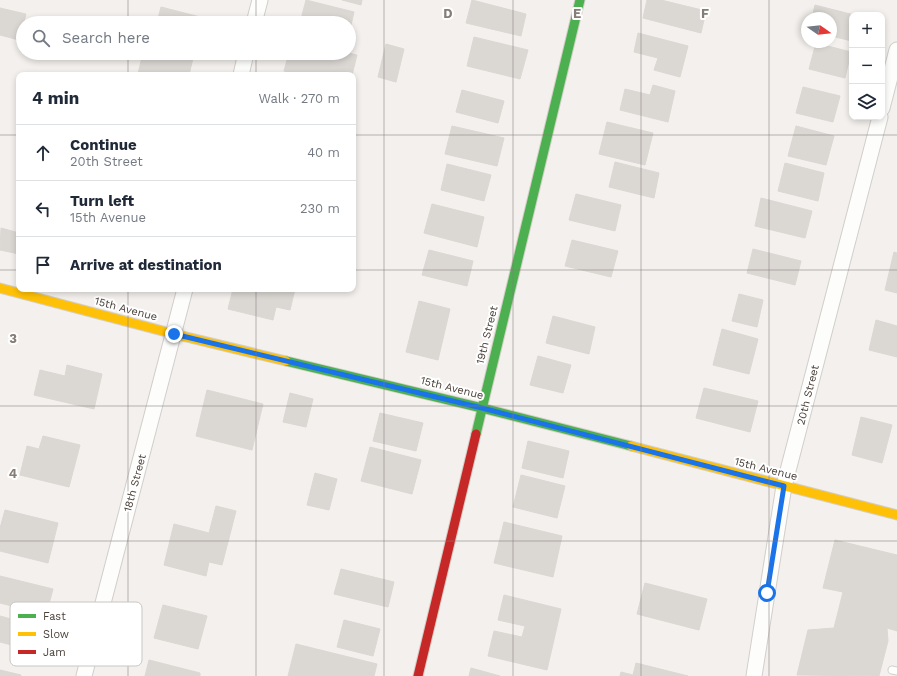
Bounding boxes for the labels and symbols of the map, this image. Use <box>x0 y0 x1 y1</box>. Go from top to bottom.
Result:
text: D <box>443 6 453 21</box>
text: E <box>573 6 581 21</box>
text: F <box>701 6 709 21</box>
north arrow <box>801 12 837 48</box>
street label: 15th Avenue <box>93 294 159 324</box>
street label: 19th Street <box>474 304 501 365</box>
route end <box>165 325 183 343</box>
text: 3 <box>9 331 17 346</box>
street label: 20th Street <box>794 363 822 426</box>
street label: 15th Avenue <box>419 374 485 402</box>
street label: 18th Street <box>121 452 149 513</box>
street label: 15th Avenue <box>733 455 799 483</box>
text: 4 <box>9 466 18 481</box>
route start <box>758 584 776 602</box>
legend <box>10 602 142 666</box>
text: Fast <box>43 610 66 623</box>
text: Slow <box>43 628 69 641</box>
text: Jam <box>43 646 66 659</box>

